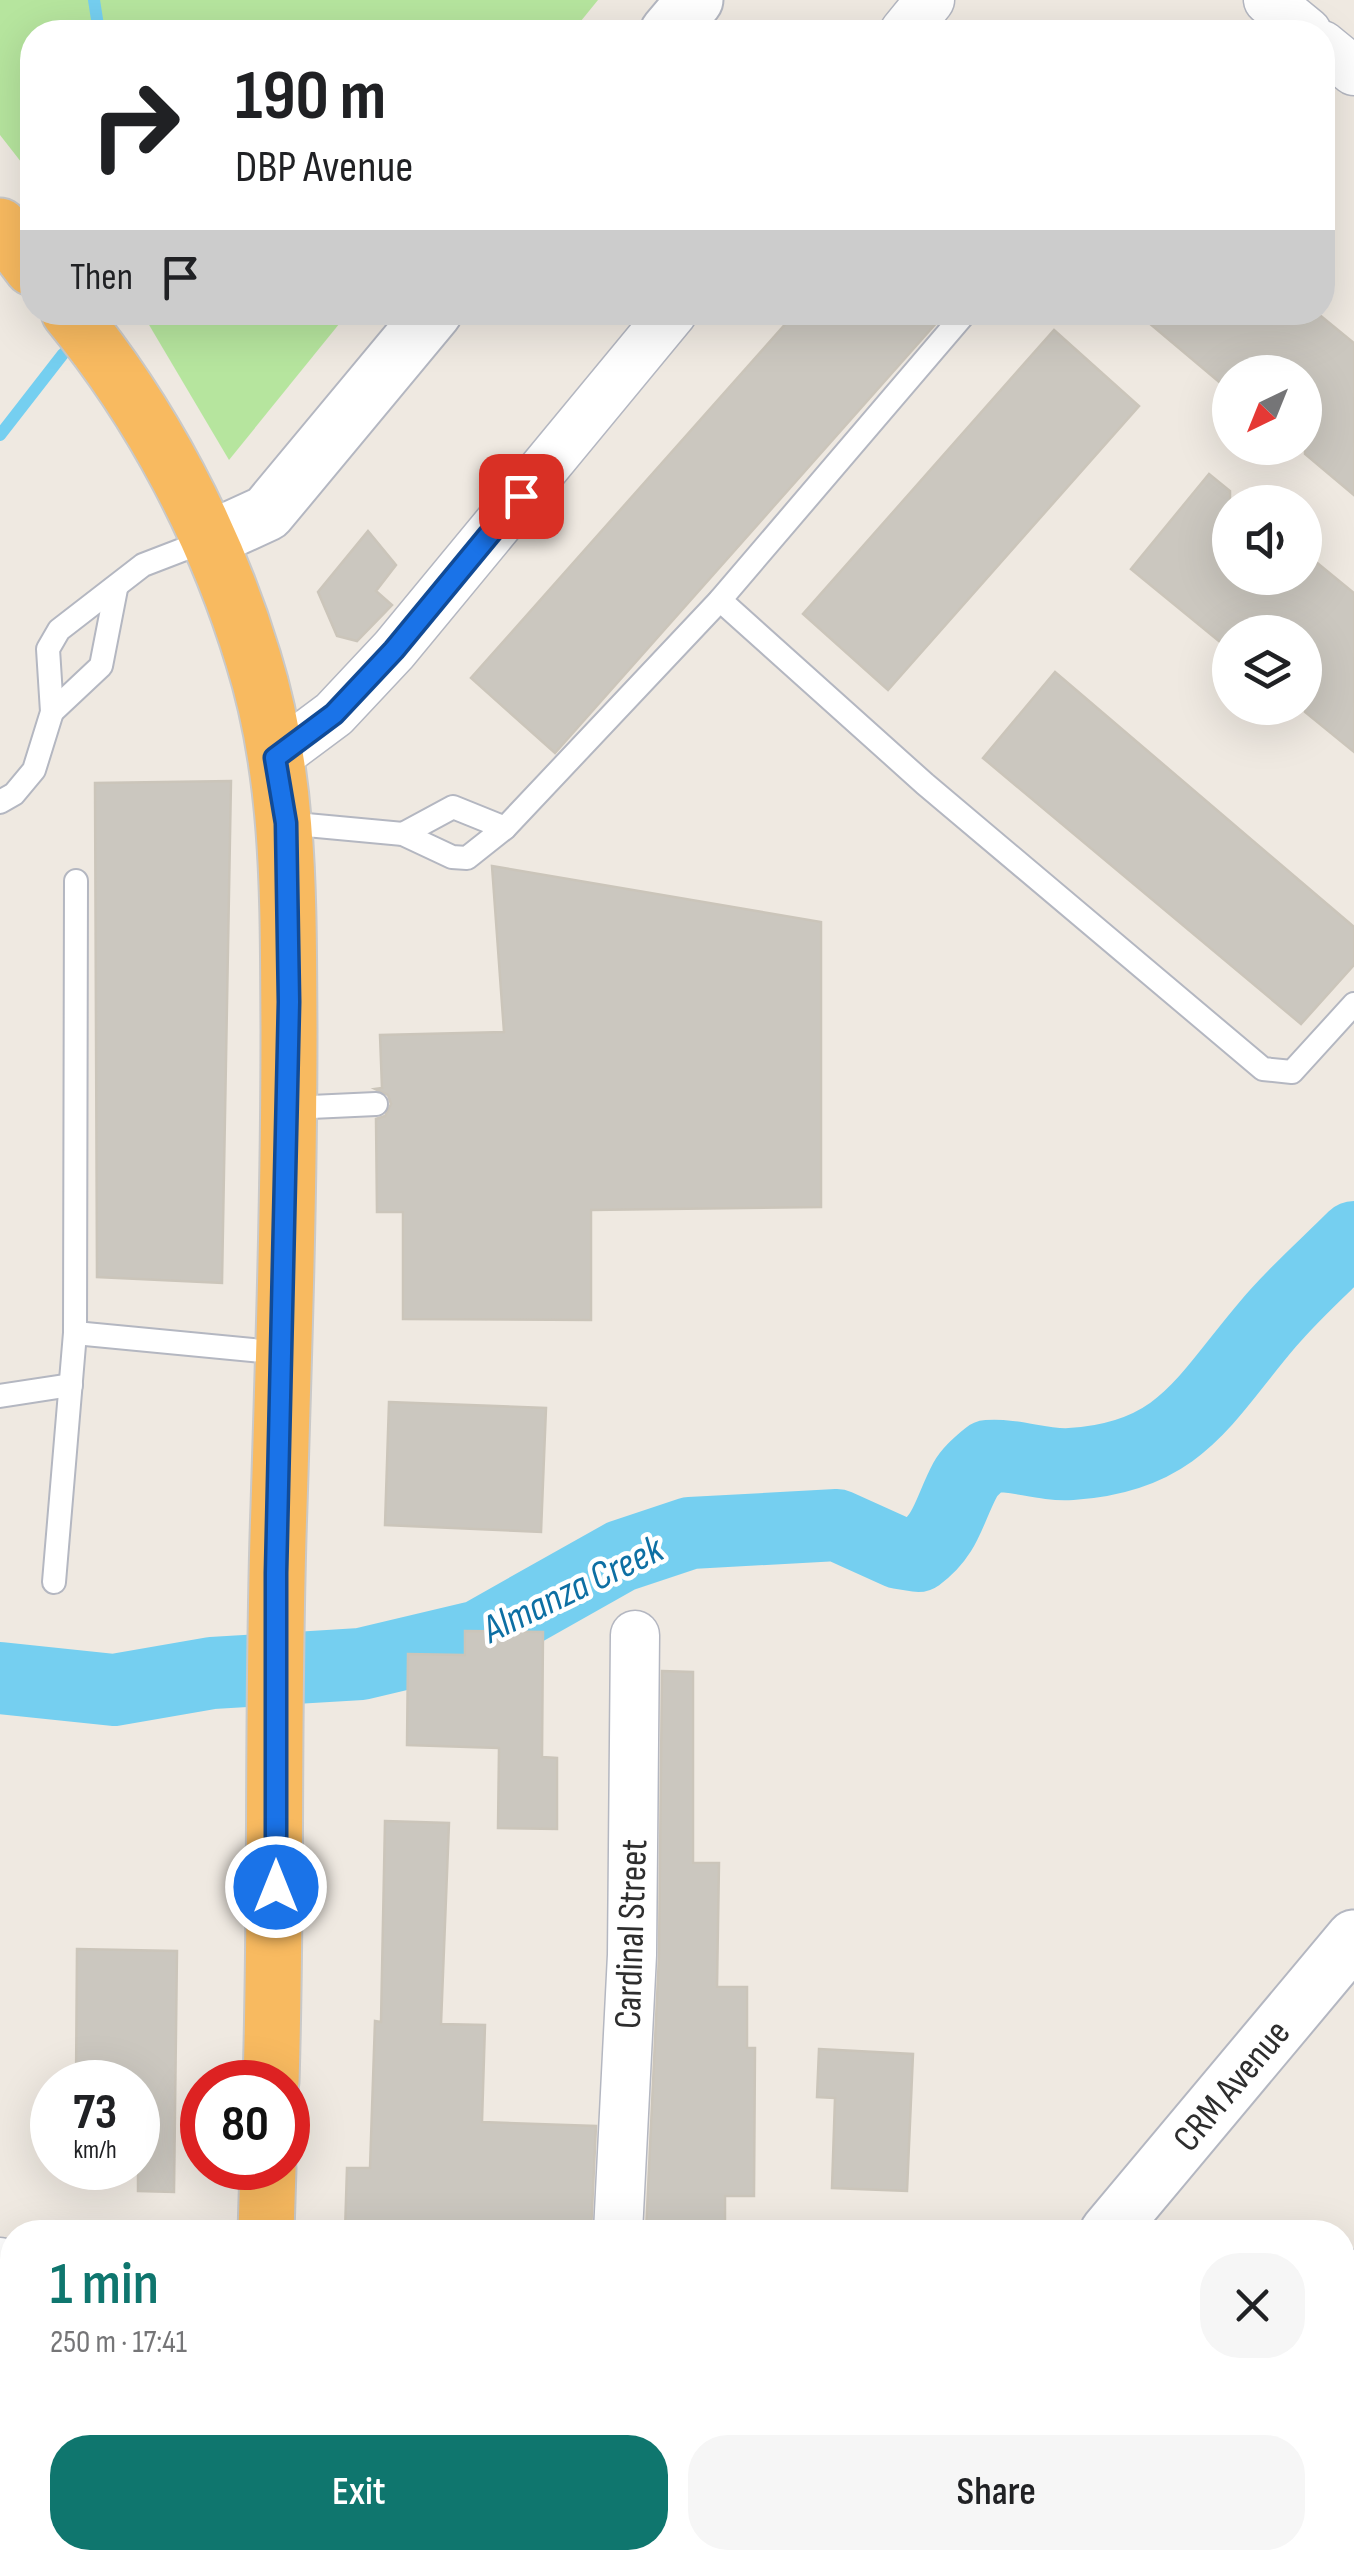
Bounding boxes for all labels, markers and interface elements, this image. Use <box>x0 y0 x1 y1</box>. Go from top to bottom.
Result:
text: 190 m <box>235 55 386 139</box>
icon: right <box>70 60 200 190</box>
text: DBP Avenue <box>235 140 413 195</box>
icon: arrive <box>153 250 208 305</box>
text: Then <box>70 255 133 300</box>
north arrow <box>1212 355 1322 465</box>
map controls <box>1212 355 1322 725</box>
pin <box>479 454 564 539</box>
icon: arrive <box>494 469 549 524</box>
button: sound <box>1212 485 1322 595</box>
button: layers <box>1212 615 1322 725</box>
water label: Almanza Creek <box>473 1525 672 1655</box>
position arrow <box>224 1835 328 1939</box>
street label: Cardinal Street <box>606 1838 657 2030</box>
street label: CRM Avenue <box>1164 2011 1300 2161</box>
speed limit sign: 80 <box>180 2060 310 2190</box>
text: 73 <box>73 2083 117 2143</box>
text: km/h <box>73 2135 117 2166</box>
text: 1 min <box>50 2249 159 2321</box>
button: close <box>1200 2253 1305 2358</box>
text: 250 m · 17:41 <box>50 2323 187 2362</box>
button: Exit <box>50 2435 668 2550</box>
button: Share <box>688 2435 1305 2550</box>

